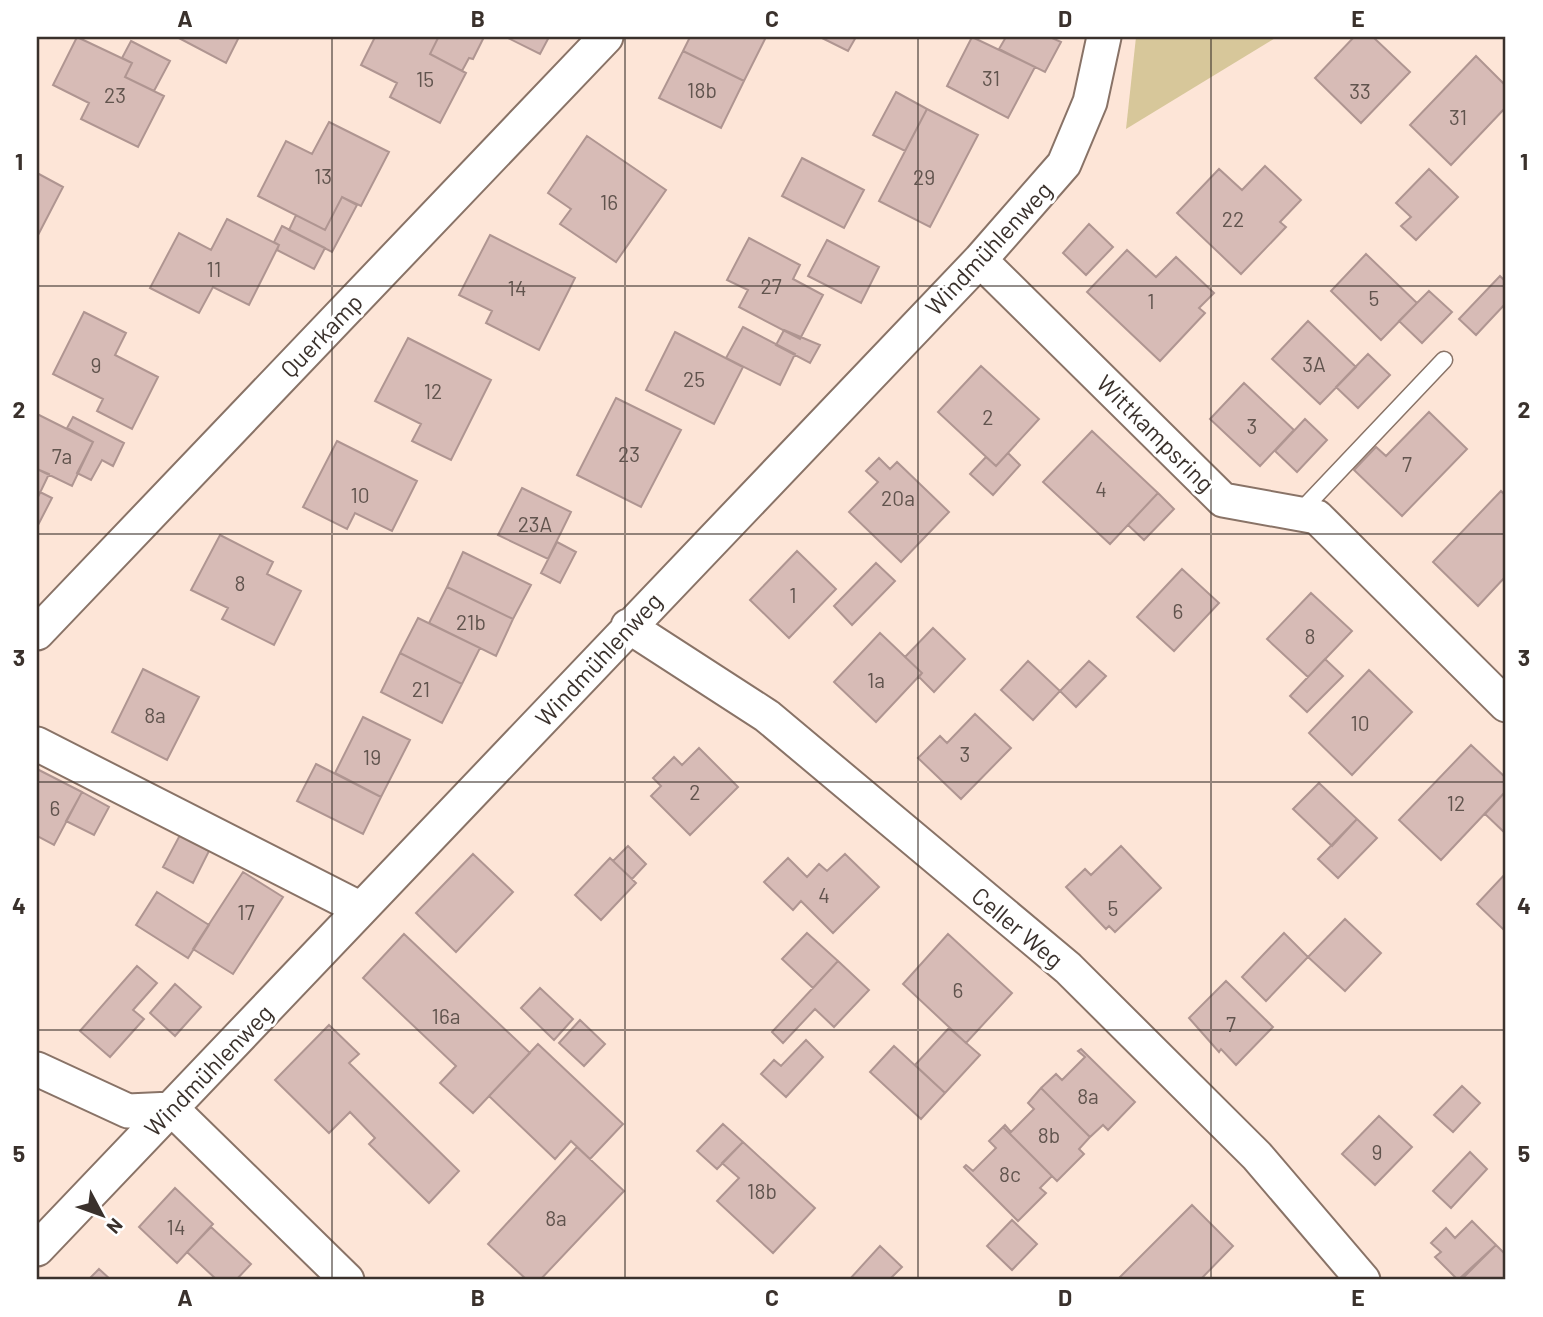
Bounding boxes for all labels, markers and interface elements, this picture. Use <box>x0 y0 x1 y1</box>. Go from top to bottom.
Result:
text: A <box>177 4 193 32</box>
text: B <box>471 4 485 32</box>
text: C <box>765 4 779 32</box>
text: D <box>1058 4 1072 32</box>
text: E <box>1351 4 1365 32</box>
house number: 31 <box>982 65 1000 90</box>
house number: 15 <box>416 66 434 91</box>
house number: 18b <box>687 77 717 102</box>
house number: 33 <box>1349 78 1371 103</box>
house number: 23 <box>104 82 126 107</box>
house number: 31 <box>1449 104 1467 129</box>
text: 1 <box>15 147 23 175</box>
text: 1 <box>1520 147 1528 175</box>
house number: 13 <box>314 163 332 188</box>
house number: 29 <box>913 164 935 189</box>
street label: Windmühlenweg <box>919 175 1057 321</box>
house number: 16 <box>600 189 618 214</box>
house number: 22 <box>1222 206 1244 231</box>
house number: 11 <box>207 256 221 281</box>
house number: 27 <box>760 273 782 298</box>
house number: 14 <box>508 275 526 300</box>
house number: 5 <box>1369 285 1379 310</box>
street label: Querkamp <box>274 287 368 383</box>
house number: 1 <box>1147 288 1155 313</box>
house number: 3A <box>1302 351 1326 376</box>
house number: 9 <box>91 352 101 377</box>
house number: 25 <box>683 366 705 391</box>
street label: Wittkampsring <box>1091 368 1221 498</box>
house number: 12 <box>424 378 442 403</box>
text: 2 <box>13 395 25 423</box>
text: 2 <box>1518 395 1530 423</box>
house number: 2 <box>982 404 994 429</box>
house number: 3 <box>1247 413 1257 438</box>
house number: 23 <box>618 441 640 466</box>
house number: 7a <box>52 443 72 468</box>
house number: 7 <box>1402 451 1412 476</box>
house number: 4 <box>1095 476 1107 501</box>
house number: 10 <box>350 482 370 507</box>
house number: 20a <box>881 485 915 510</box>
house number: 23A <box>518 511 553 536</box>
house number: 8 <box>235 570 245 595</box>
house number: 1 <box>789 582 797 607</box>
street label: Windmühlenweg <box>529 586 667 732</box>
house number: 6 <box>1173 598 1183 623</box>
house number: 21b <box>456 609 486 634</box>
house number: 8 <box>1305 623 1315 648</box>
text: 3 <box>13 643 25 671</box>
text: 3 <box>1518 643 1530 671</box>
house number: 1a <box>867 667 885 692</box>
house number: 21 <box>412 676 430 701</box>
house number: 8a <box>144 702 166 727</box>
house number: 10 <box>1350 710 1370 735</box>
house number: 3 <box>960 741 970 766</box>
house number: 19 <box>363 744 381 769</box>
house number: 2 <box>689 779 701 804</box>
house number: 12 <box>1447 790 1465 815</box>
house number: 6 <box>50 795 60 820</box>
street label: Celler Weg <box>966 880 1070 974</box>
house number: 4 <box>818 882 830 907</box>
text: 4 <box>12 891 26 919</box>
text: 4 <box>1517 891 1531 919</box>
house number: 5 <box>1108 895 1118 920</box>
house number: 17 <box>237 899 255 924</box>
house number: 6 <box>953 977 963 1002</box>
street label: Windmühlenweg <box>138 998 278 1142</box>
house number: 16a <box>432 1003 460 1028</box>
house number: 7 <box>1226 1011 1236 1036</box>
house number: 8a <box>1077 1083 1099 1108</box>
house number: 8b <box>1038 1122 1060 1147</box>
text: 5 <box>13 1139 25 1167</box>
house number: 9 <box>1372 1139 1382 1164</box>
text: 5 <box>1518 1139 1530 1167</box>
house number: 8c <box>999 1161 1021 1186</box>
house number: 18b <box>747 1178 777 1203</box>
north arrow <box>66 1180 136 1250</box>
house number: 8a <box>545 1205 567 1230</box>
text: N <box>102 1214 128 1239</box>
house number: 14 <box>167 1214 185 1239</box>
text: A <box>177 1283 193 1311</box>
text: B <box>471 1283 485 1311</box>
text: C <box>765 1283 779 1311</box>
text: D <box>1058 1283 1072 1311</box>
text: E <box>1351 1283 1365 1311</box>

